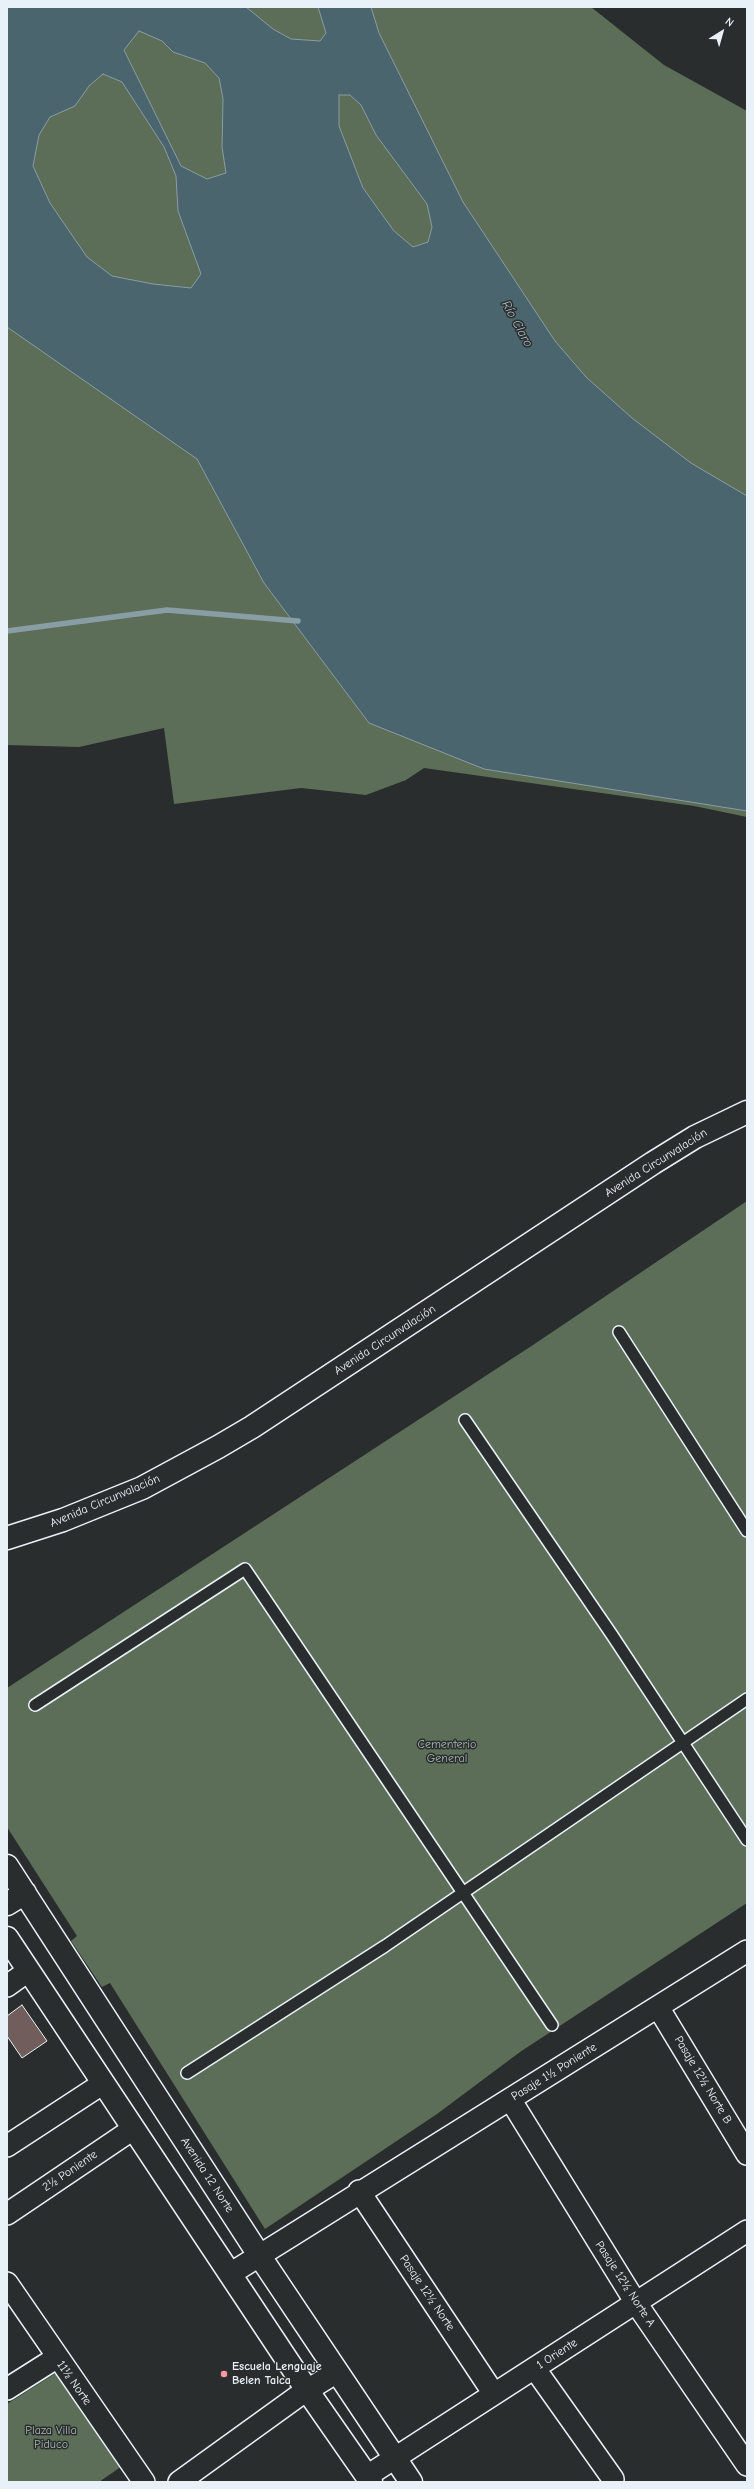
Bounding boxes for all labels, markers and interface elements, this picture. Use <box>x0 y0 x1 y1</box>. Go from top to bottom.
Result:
north arrow <box>702 12 742 52</box>
text: N <box>723 15 736 29</box>
water label: Río Claro <box>498 298 536 350</box>
street label: Avenida Circunvalación <box>602 1126 710 1200</box>
street label: Avenida Circunvalación <box>332 1302 438 1378</box>
street label: Avenida Circunvalación <box>48 1471 162 1531</box>
park label: Cementerio General <box>418 1738 476 1766</box>
street label: Pasaje 12½ Norte B <box>671 2033 735 2127</box>
street label: Pasaje 1½ Poniente <box>509 2040 599 2104</box>
street label: Avenida 12 Norte <box>177 2135 237 2215</box>
street label: 2½ Poniente <box>40 2147 100 2195</box>
street label: Pasaje 12½ Norte A <box>592 2238 658 2330</box>
street label: Pasaje 12½ Norte <box>396 2252 458 2334</box>
street label: 1 Oriente <box>534 2336 580 2372</box>
street label: 11½ Norte <box>54 2358 94 2408</box>
place label: Escuela Lenguaje Belen Talca <box>232 2360 322 2388</box>
marker: Escuela Lenguaje Belen Talca <box>219 2369 229 2379</box>
park label: Plaza Villa Piduco <box>25 2424 77 2452</box>

